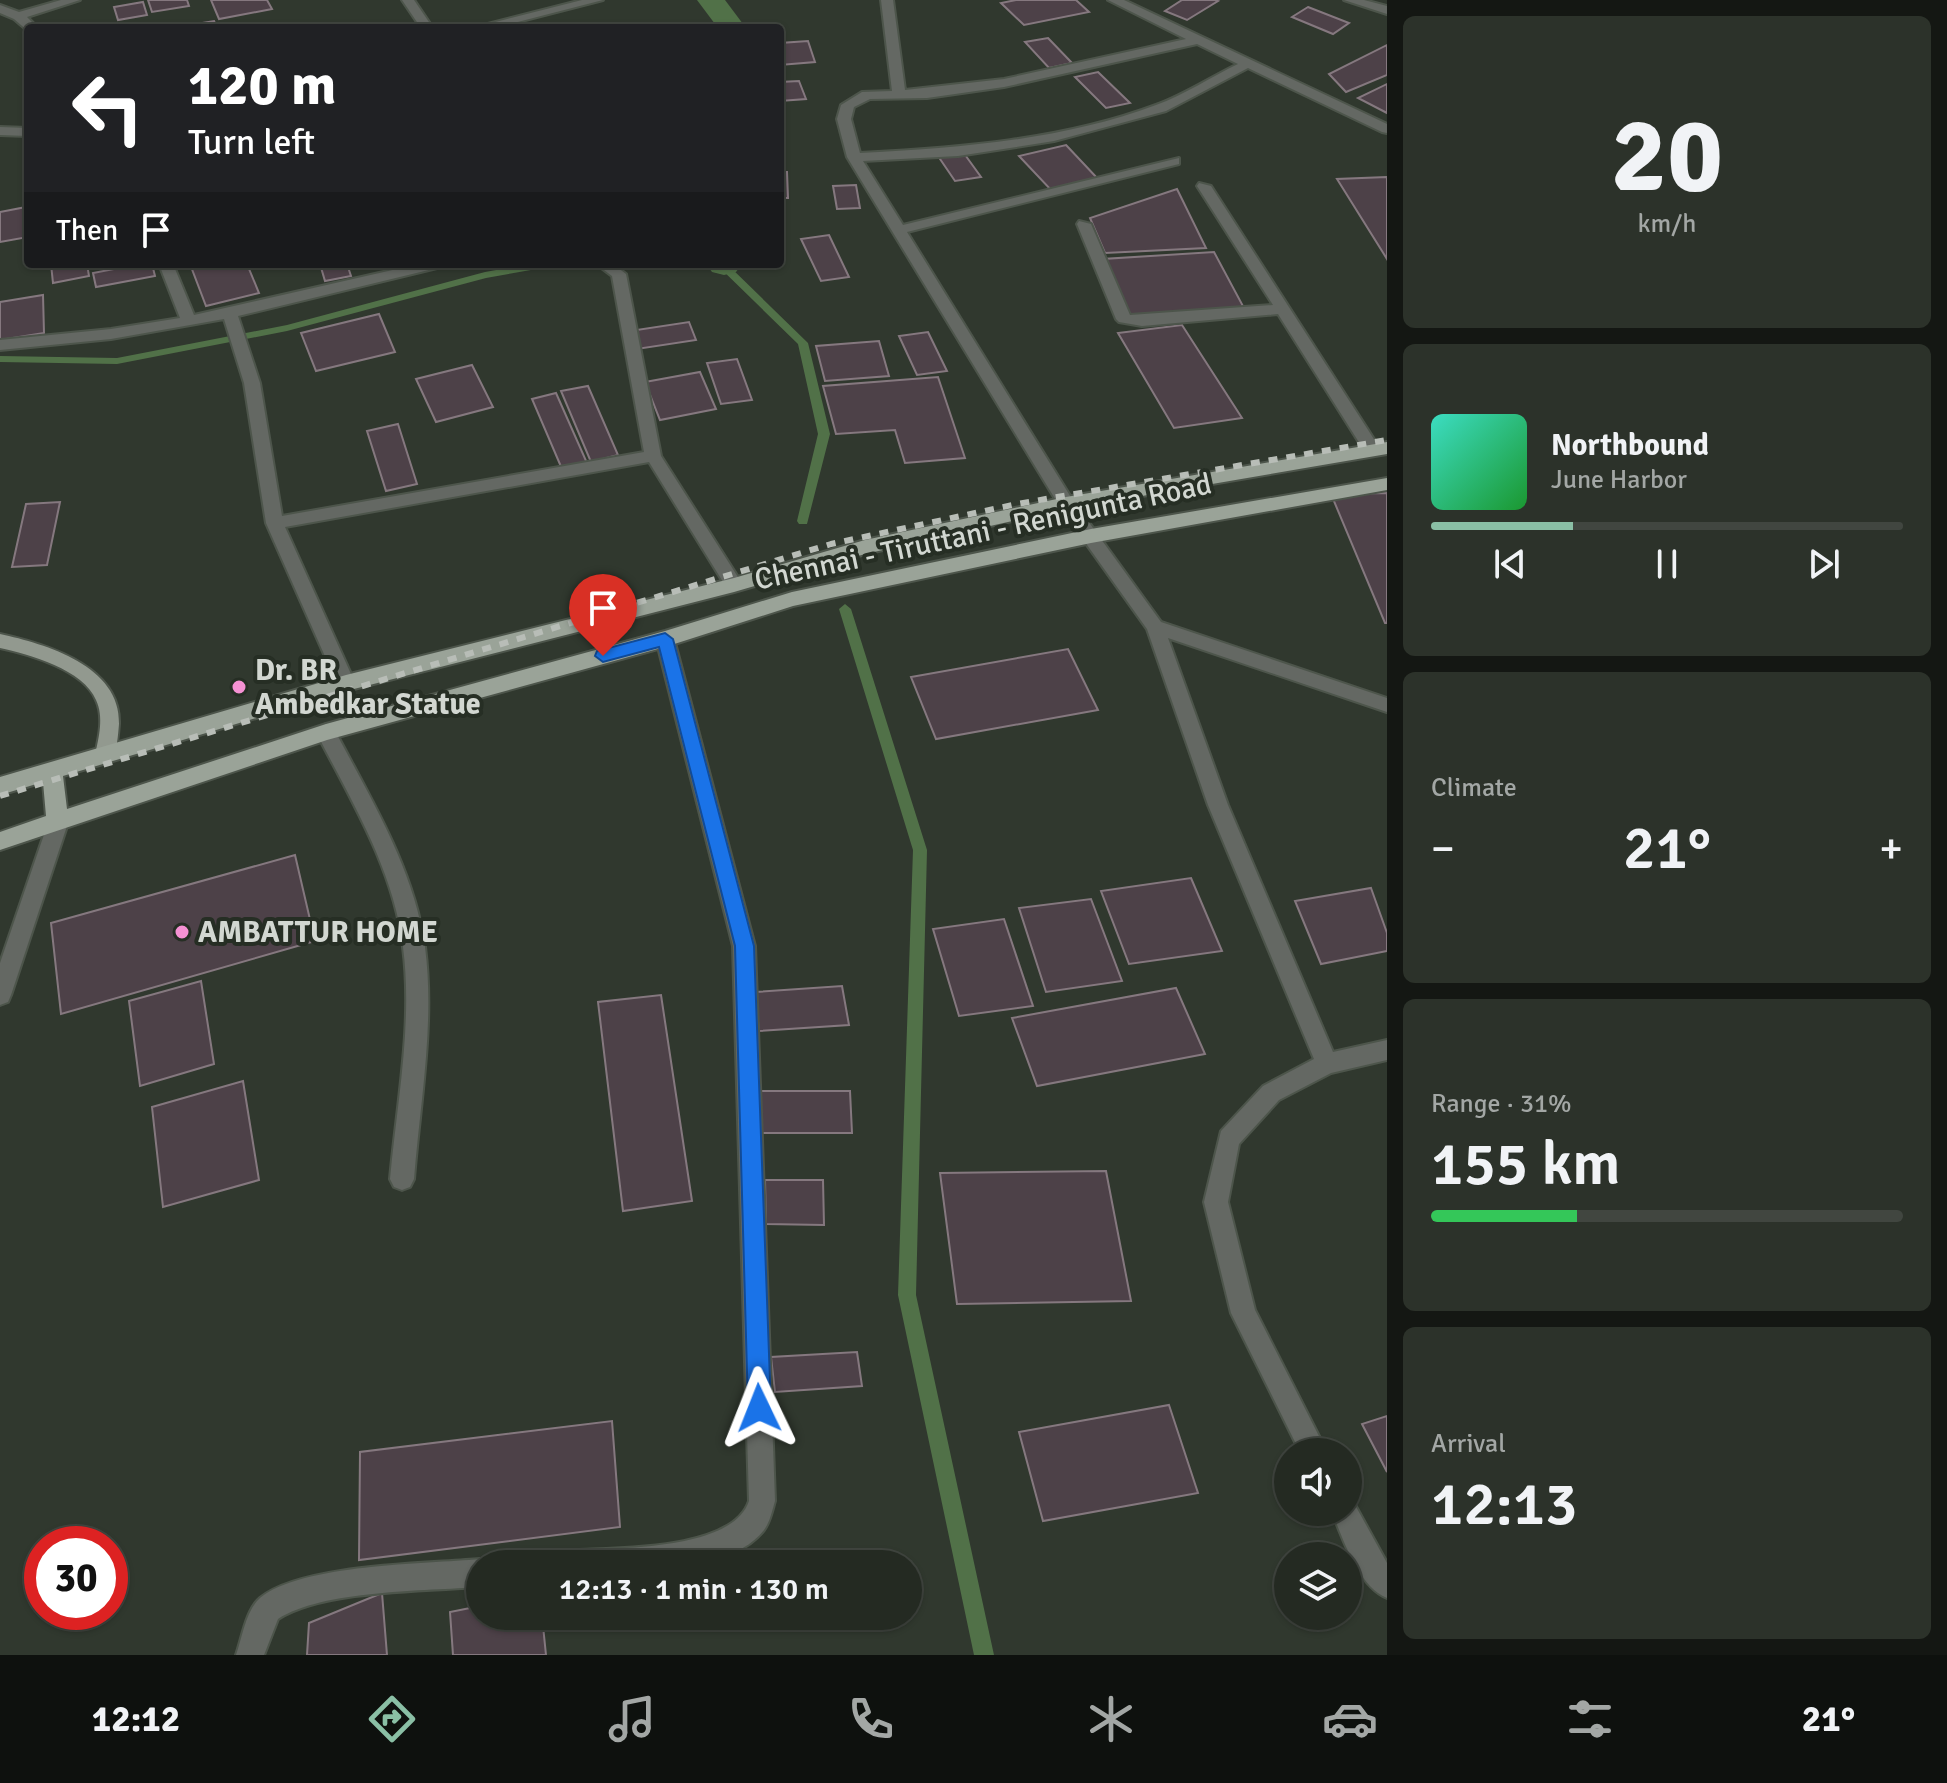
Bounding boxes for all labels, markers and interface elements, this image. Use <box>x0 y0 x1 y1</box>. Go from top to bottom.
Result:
text: 120 m <box>188 51 336 120</box>
icon: left <box>56 56 160 160</box>
text: 20 <box>1611 92 1723 220</box>
text: Turn left <box>188 120 315 165</box>
icon: arrive <box>134 208 178 252</box>
text: km/h <box>1638 208 1696 240</box>
text: Then <box>56 212 118 249</box>
text: Northbound <box>1551 427 1709 464</box>
text: June Harbor <box>1551 464 1687 496</box>
street label: Chennai - Tiruttani - Renigunta Road <box>751 465 1215 599</box>
icon: previous <box>1488 542 1532 586</box>
icon: pause <box>1645 542 1689 586</box>
icon: next <box>1802 542 1846 586</box>
pin <box>569 574 637 656</box>
icon: arrive <box>581 586 625 630</box>
place label: Dr. BR Ambedkar Statue <box>255 652 481 723</box>
marker: Dr. BR Ambedkar Statue <box>230 678 248 696</box>
text: Climate <box>1431 772 1517 804</box>
text: 21° <box>1623 812 1711 886</box>
text: − <box>1431 822 1455 876</box>
text: + <box>1879 822 1903 876</box>
place label: AMBATTUR HOME <box>198 914 438 951</box>
marker: AMBATTUR HOME <box>173 923 191 941</box>
text: Range · 31% <box>1431 1088 1572 1120</box>
text: 155 km <box>1431 1128 1620 1202</box>
position arrow <box>717 1366 801 1450</box>
text: Arrival <box>1431 1428 1506 1460</box>
map controls <box>1274 1438 1362 1630</box>
button: sound <box>1274 1438 1362 1526</box>
text: 12:13 <box>1431 1468 1578 1542</box>
speed limit sign: 30 <box>24 1526 128 1630</box>
button: layers <box>1274 1542 1362 1630</box>
text: 12:13 · 1 min · 130 m <box>559 1571 829 1608</box>
icon: directions <box>364 1691 420 1747</box>
icon: music <box>604 1691 660 1747</box>
icon: phone <box>843 1691 899 1747</box>
icon: climate <box>1083 1691 1139 1747</box>
icon: car <box>1322 1691 1378 1747</box>
icon: filters <box>1562 1691 1618 1747</box>
text: 12:12 <box>92 1697 180 1742</box>
text: 21° <box>1802 1697 1855 1742</box>

